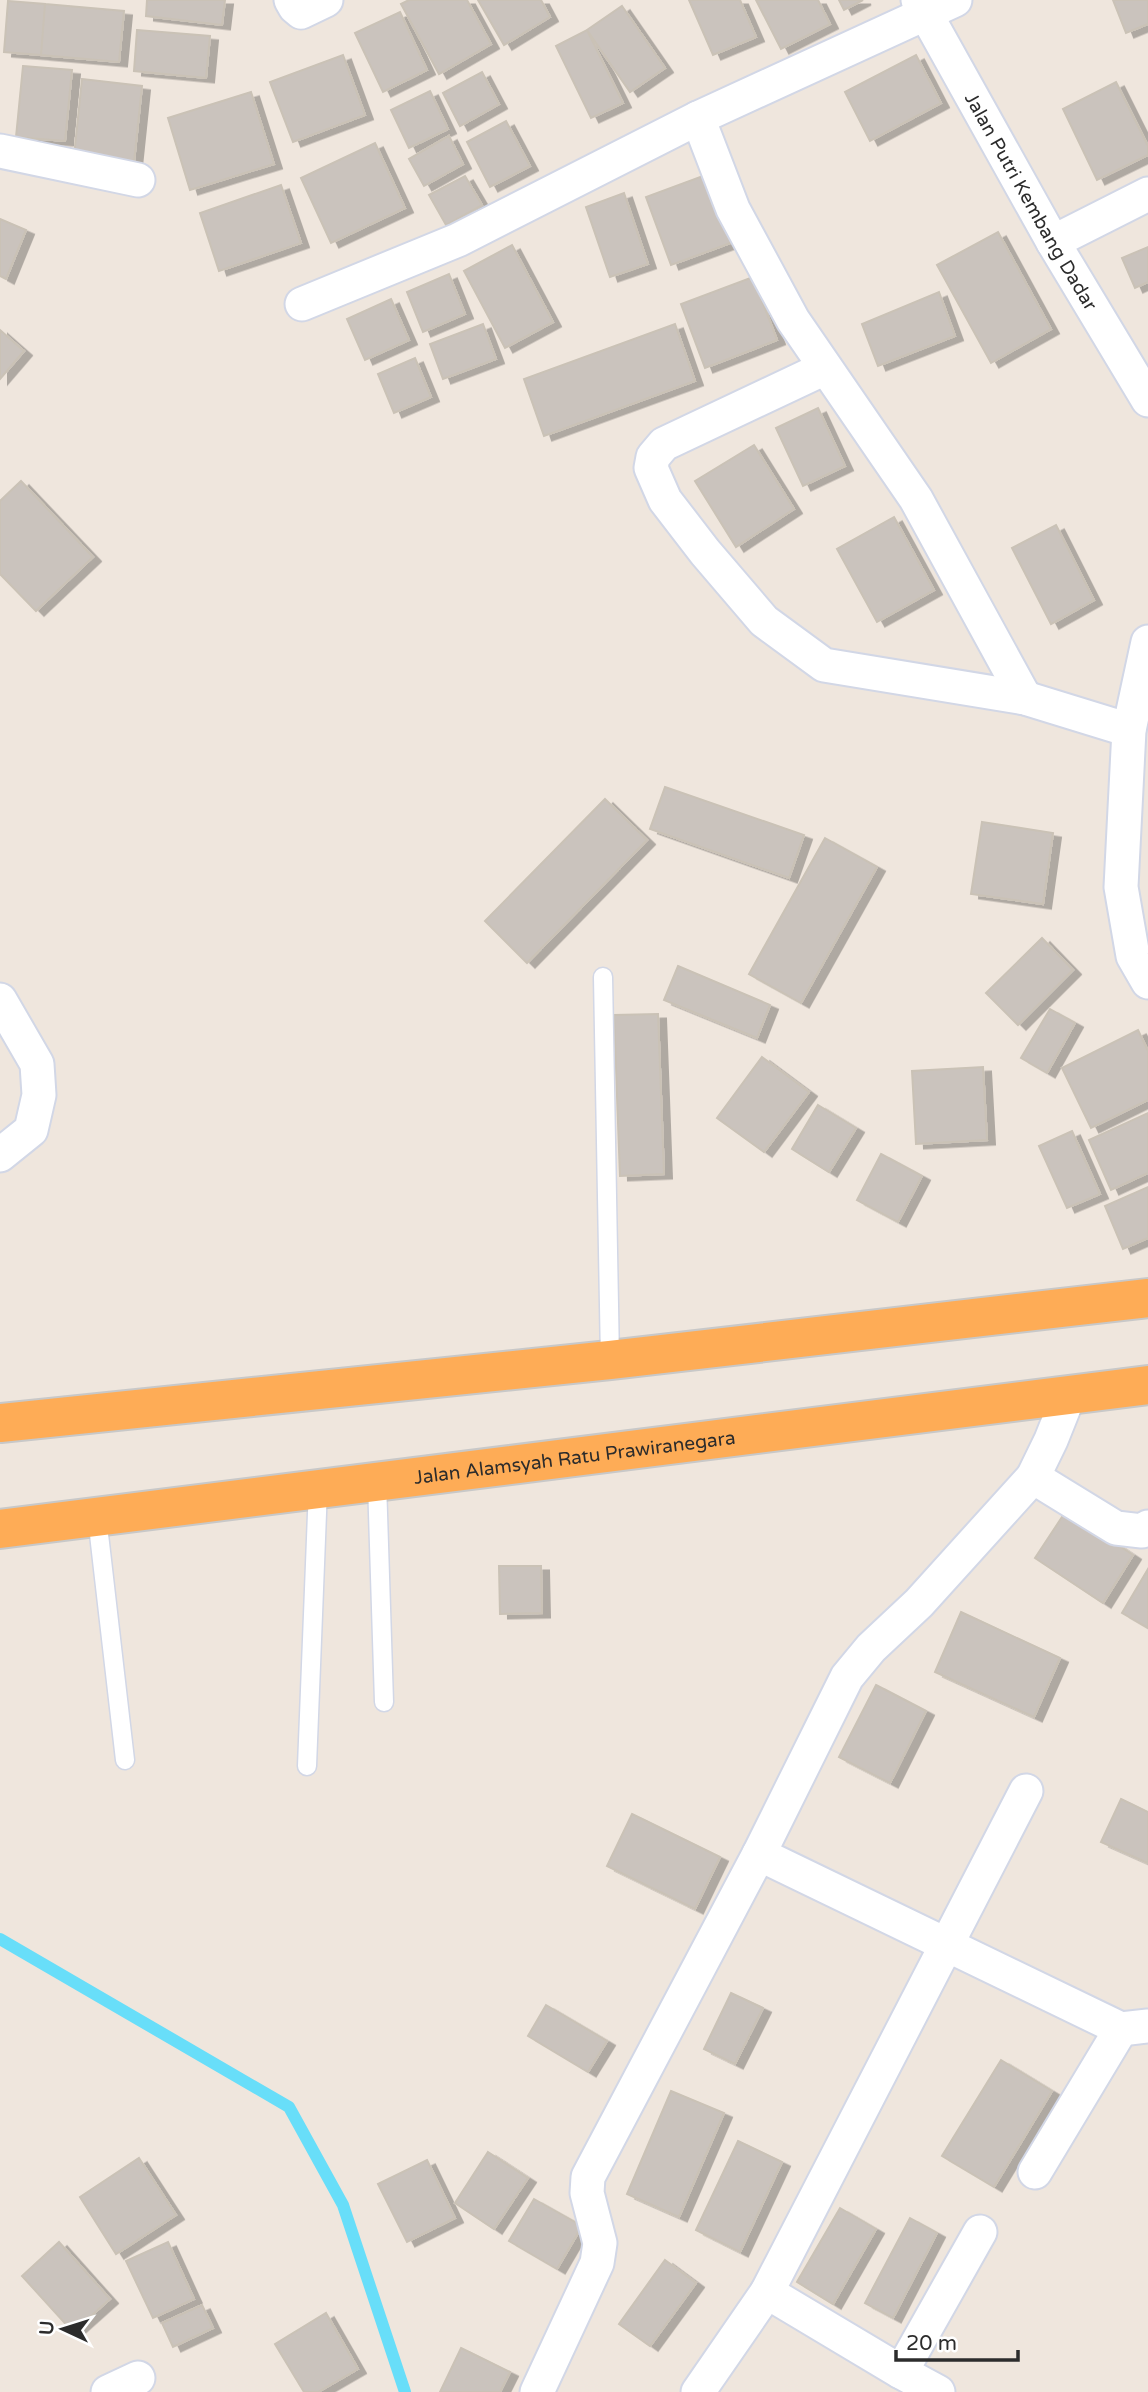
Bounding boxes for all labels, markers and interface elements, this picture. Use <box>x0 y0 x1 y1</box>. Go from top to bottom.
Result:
street label: Jalan Putri Kembang Dadar <box>960 89 1102 315</box>
street label: Jalan Alamsyah Ratu Prawiranegara <box>413 1427 737 1489</box>
north arrow <box>28 2294 98 2364</box>
scale bar <box>896 2318 1018 2362</box>
text: U <box>36 2320 59 2336</box>
text: 20 m <box>906 2331 957 2356</box>

